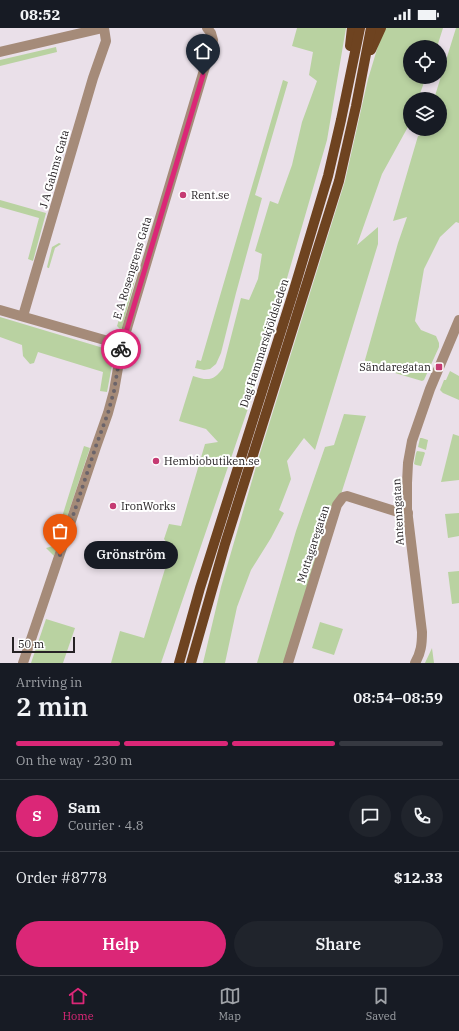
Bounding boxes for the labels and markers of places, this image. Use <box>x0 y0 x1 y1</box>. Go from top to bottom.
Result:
pin <box>186 34 220 75</box>
place label: Rent.se <box>191 188 229 202</box>
marker: Rent.se <box>178 190 188 200</box>
place label: Sändaregatan <box>359 360 431 374</box>
marker: Sändaregatan <box>434 362 444 372</box>
place label: Hembiobutiken.se <box>164 454 260 468</box>
marker: Hembiobutiken.se <box>151 456 161 466</box>
place label: IronWorks <box>121 499 176 513</box>
marker: IronWorks <box>108 501 118 511</box>
pin <box>43 514 77 555</box>
callout: Grönström <box>84 541 178 569</box>

